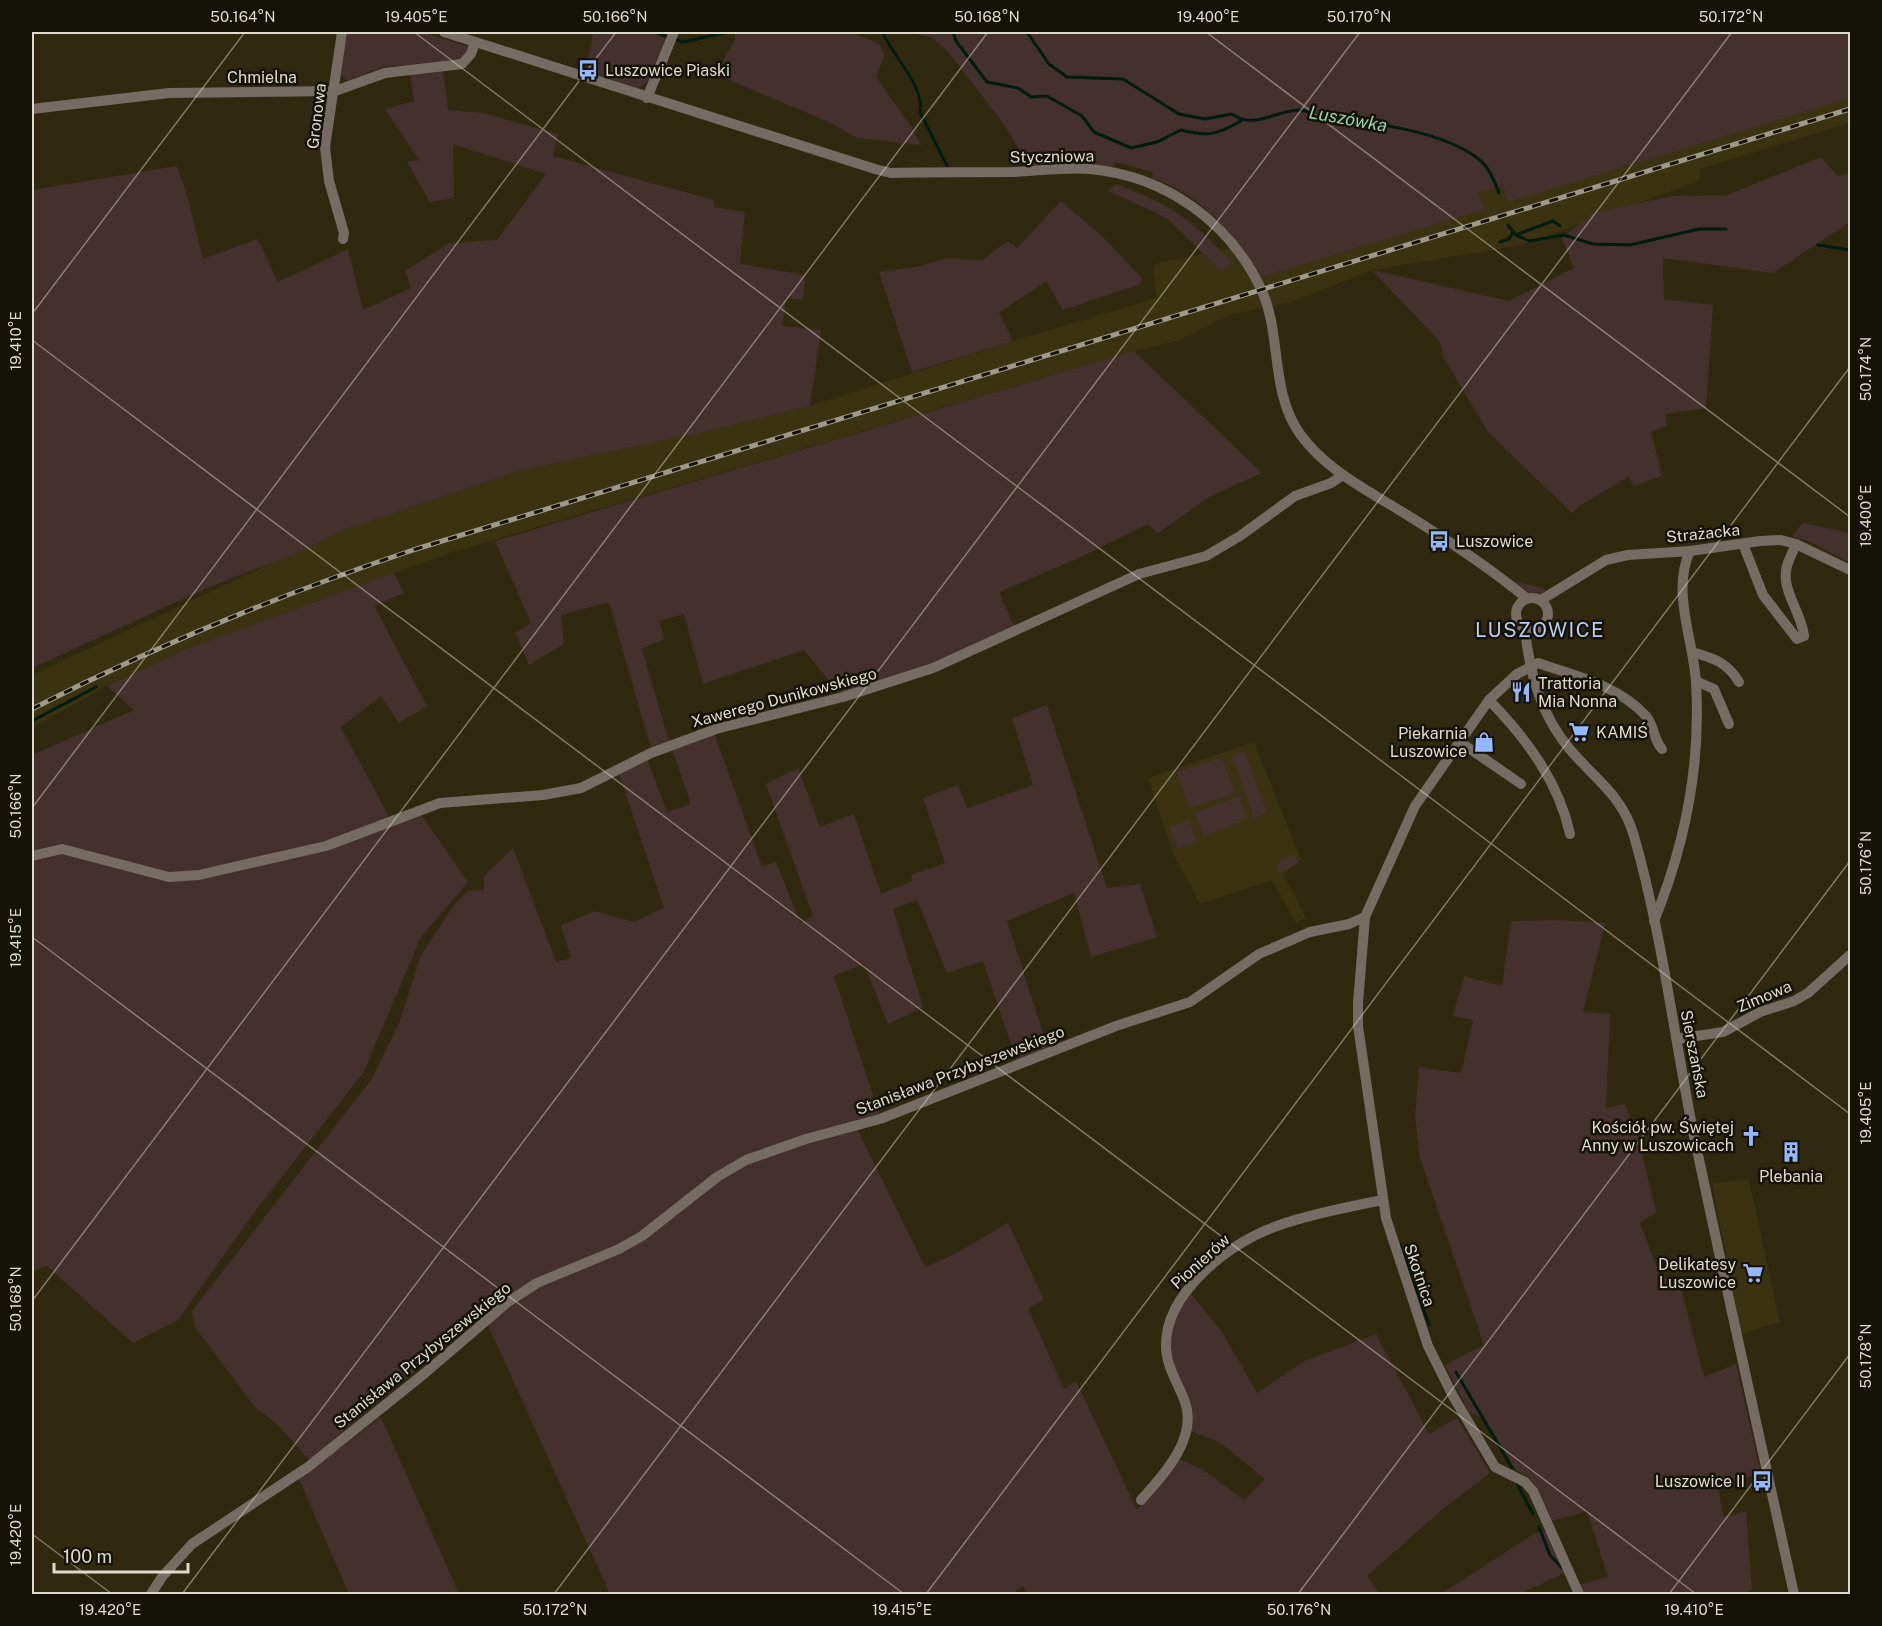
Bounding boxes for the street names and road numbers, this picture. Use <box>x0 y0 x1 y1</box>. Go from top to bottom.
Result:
street label: Chmielna <box>227 68 297 87</box>
street label: Gronowa <box>303 82 330 150</box>
street label: Styczniowa <box>1010 146 1094 167</box>
street label: Strażacka <box>1665 520 1741 547</box>
street label: Xawerego Dunikowskiego <box>689 664 879 731</box>
street label: Zimowa <box>1734 976 1795 1017</box>
street label: Sierszańska <box>1677 1008 1712 1100</box>
street label: Stanisława Przybyszewskiego <box>853 1022 1067 1119</box>
street label: Pionierów <box>1167 1230 1234 1293</box>
street label: Skotnica <box>1400 1241 1439 1309</box>
street label: Stanisława Przybyszewskiego <box>330 1278 515 1433</box>

